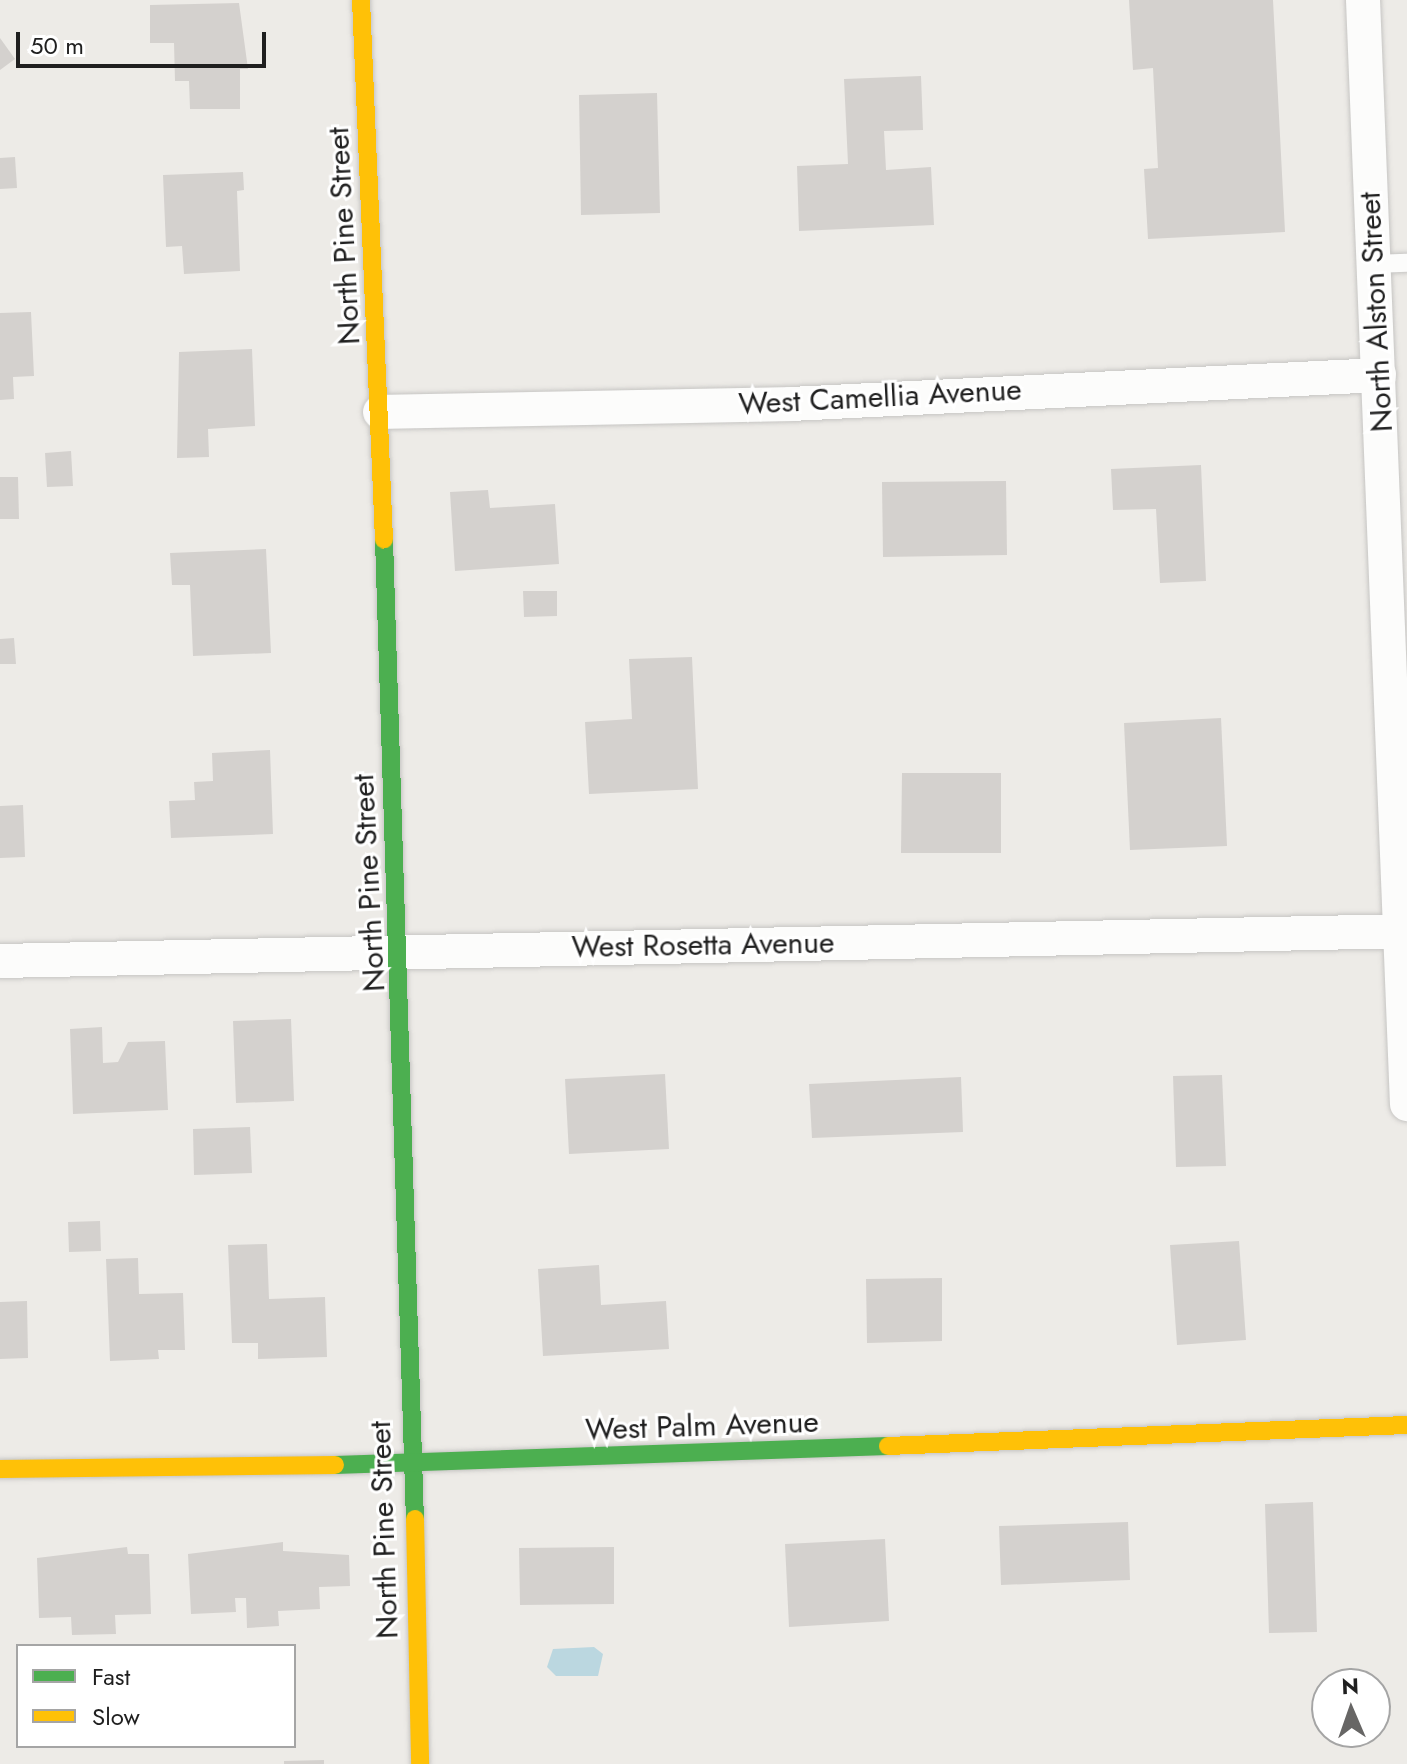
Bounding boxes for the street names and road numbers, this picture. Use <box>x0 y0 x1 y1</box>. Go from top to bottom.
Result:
street label: North Pine Street <box>320 126 368 346</box>
street label: North Alston Street <box>1352 191 1400 433</box>
street label: West Camellia Avenue <box>738 372 1022 422</box>
street label: North Pine Street <box>345 773 393 993</box>
street label: West Rosetta Avenue <box>571 925 835 965</box>
street label: West Palm Avenue <box>585 1404 819 1448</box>
street label: North Pine Street <box>362 1420 406 1640</box>

